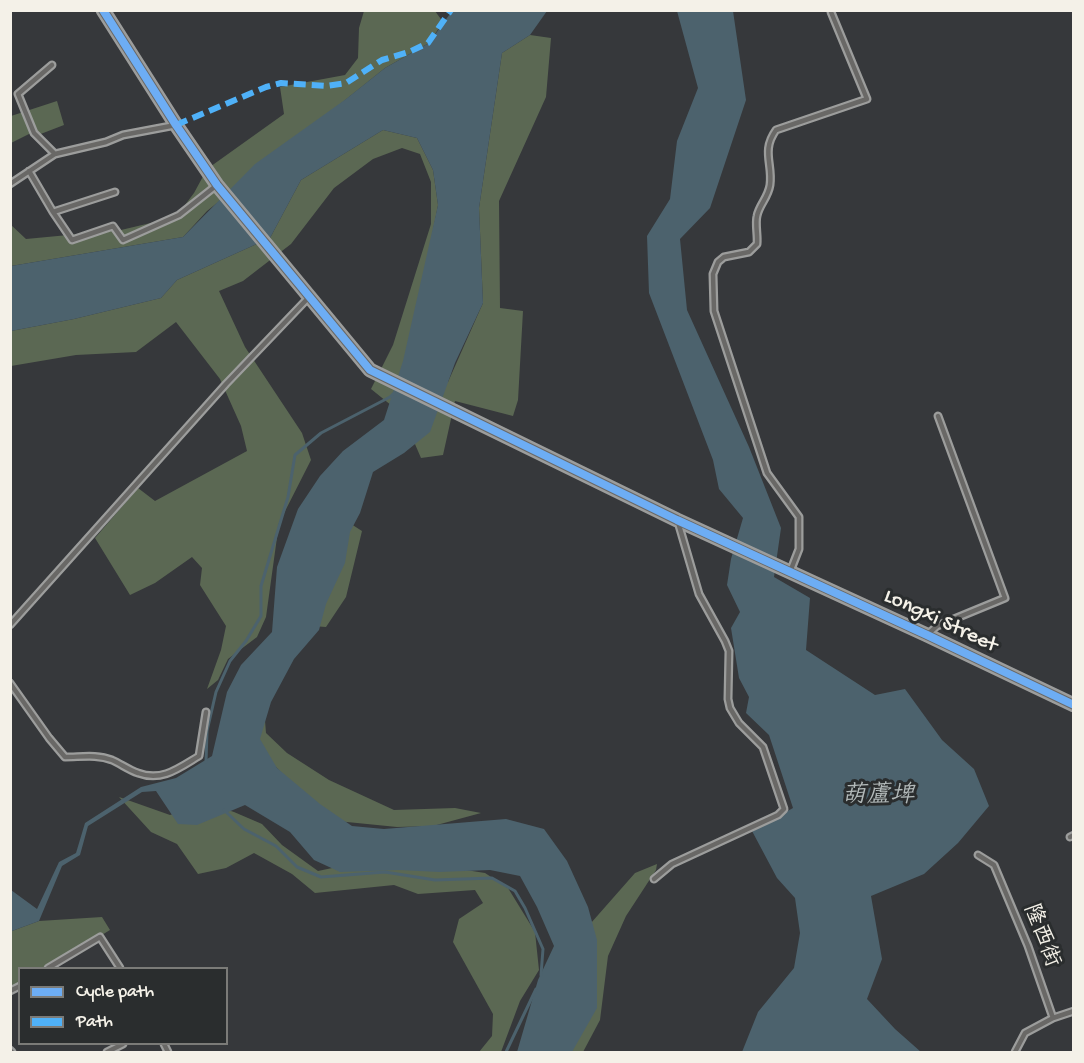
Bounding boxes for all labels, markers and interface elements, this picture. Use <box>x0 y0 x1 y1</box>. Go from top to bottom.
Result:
street label: Longxi Street <box>879 584 1001 660</box>
water label: 葫蘆埤 <box>842 783 914 811</box>
street label: 隆西街 <box>1016 900 1064 972</box>
legend <box>18 967 228 1045</box>
text: Cycle path <box>76 982 154 1003</box>
text: Path <box>76 1012 113 1033</box>

